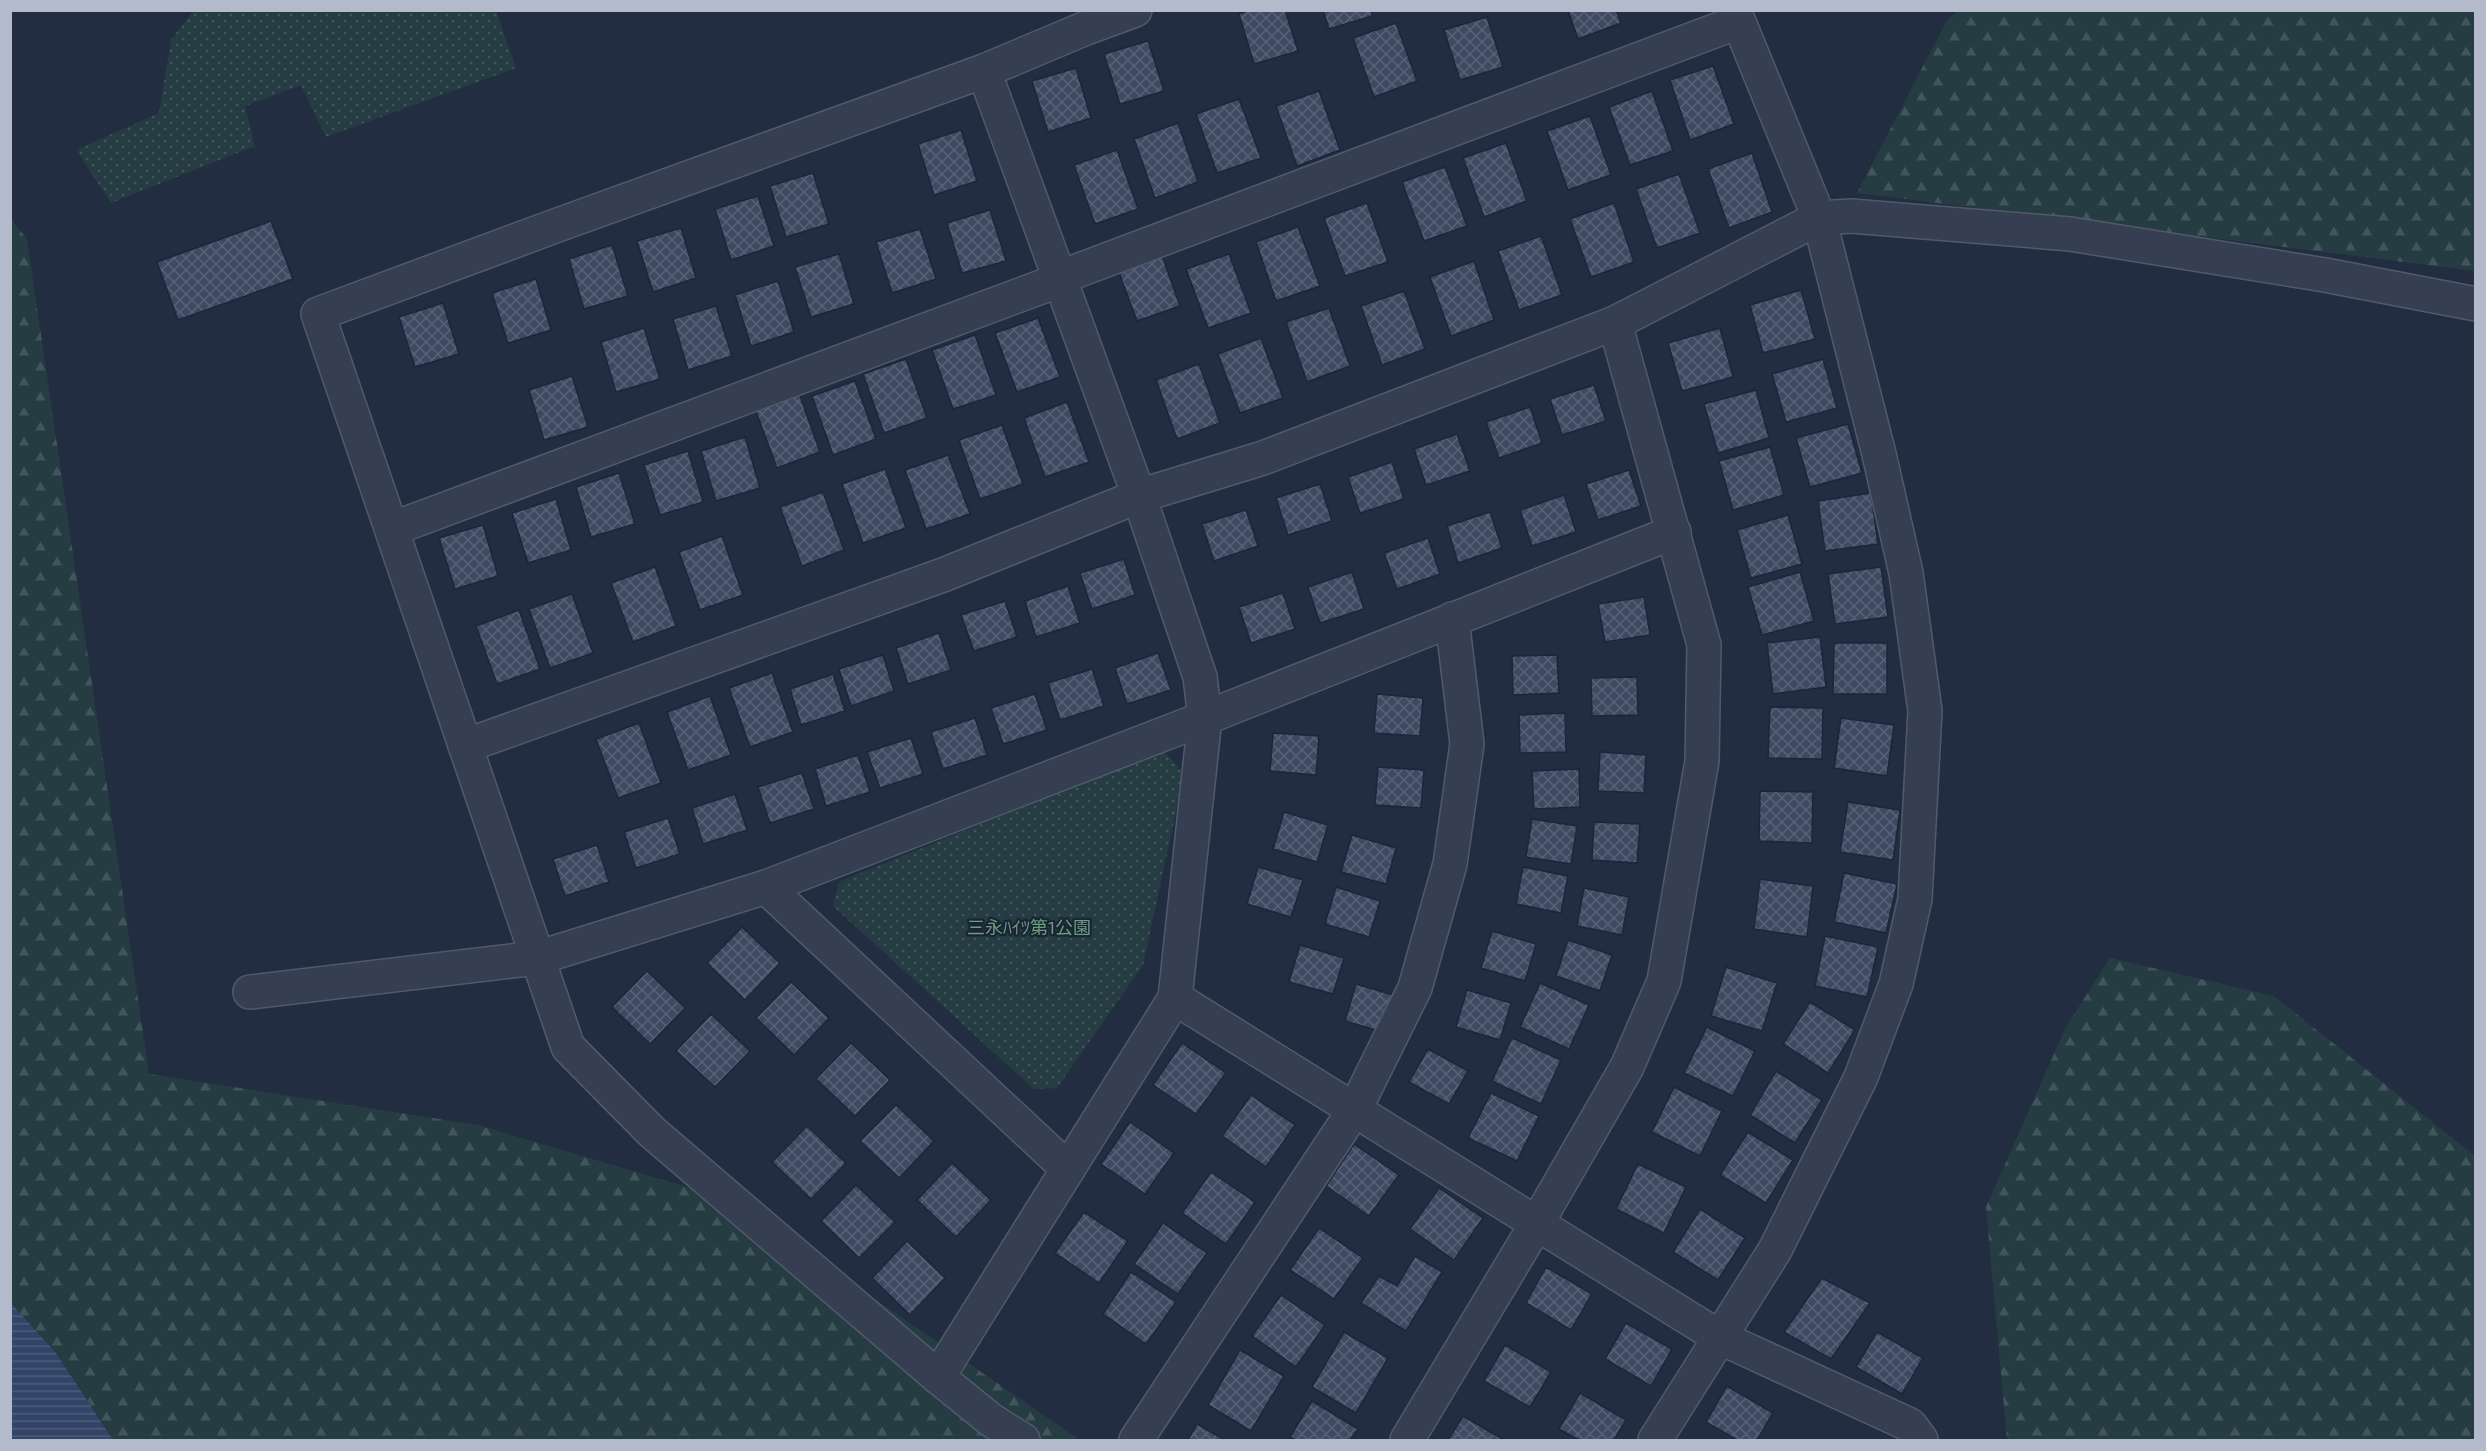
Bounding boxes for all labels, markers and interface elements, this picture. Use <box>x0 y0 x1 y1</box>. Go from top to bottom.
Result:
park label: 三永ﾊｲﾂ第1公園 <box>967 916 1091 938</box>

